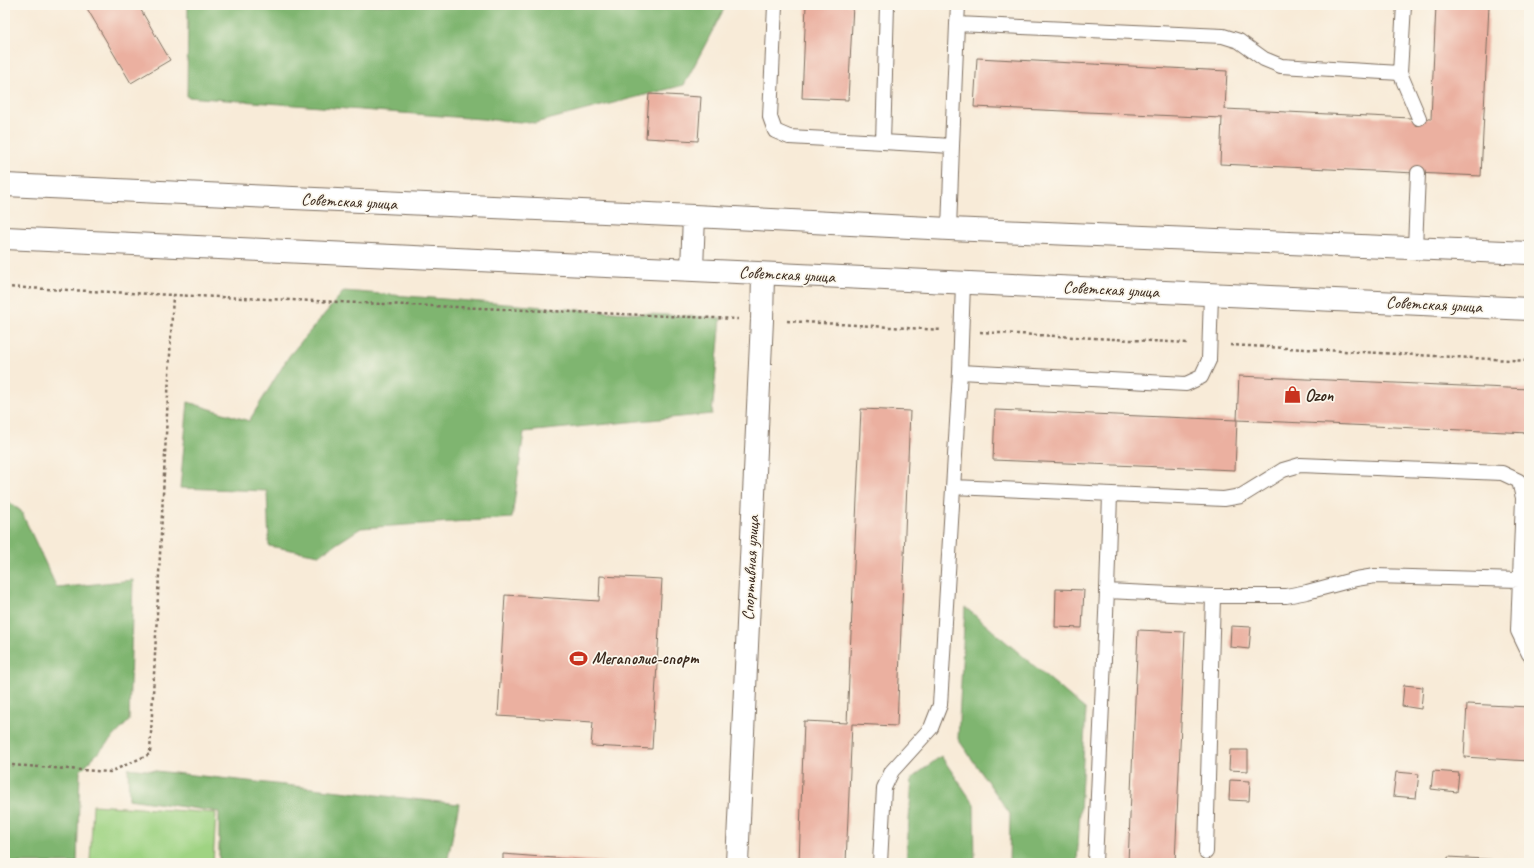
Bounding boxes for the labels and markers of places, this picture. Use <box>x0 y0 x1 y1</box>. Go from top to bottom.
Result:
shop icon: Ozon <box>1282 385 1302 405</box>
place label: Ozon <box>1305 385 1335 406</box>
sports icon: Мегаполис-спорт <box>569 648 589 668</box>
place label: Мегаполис-спорт <box>592 648 700 669</box>

